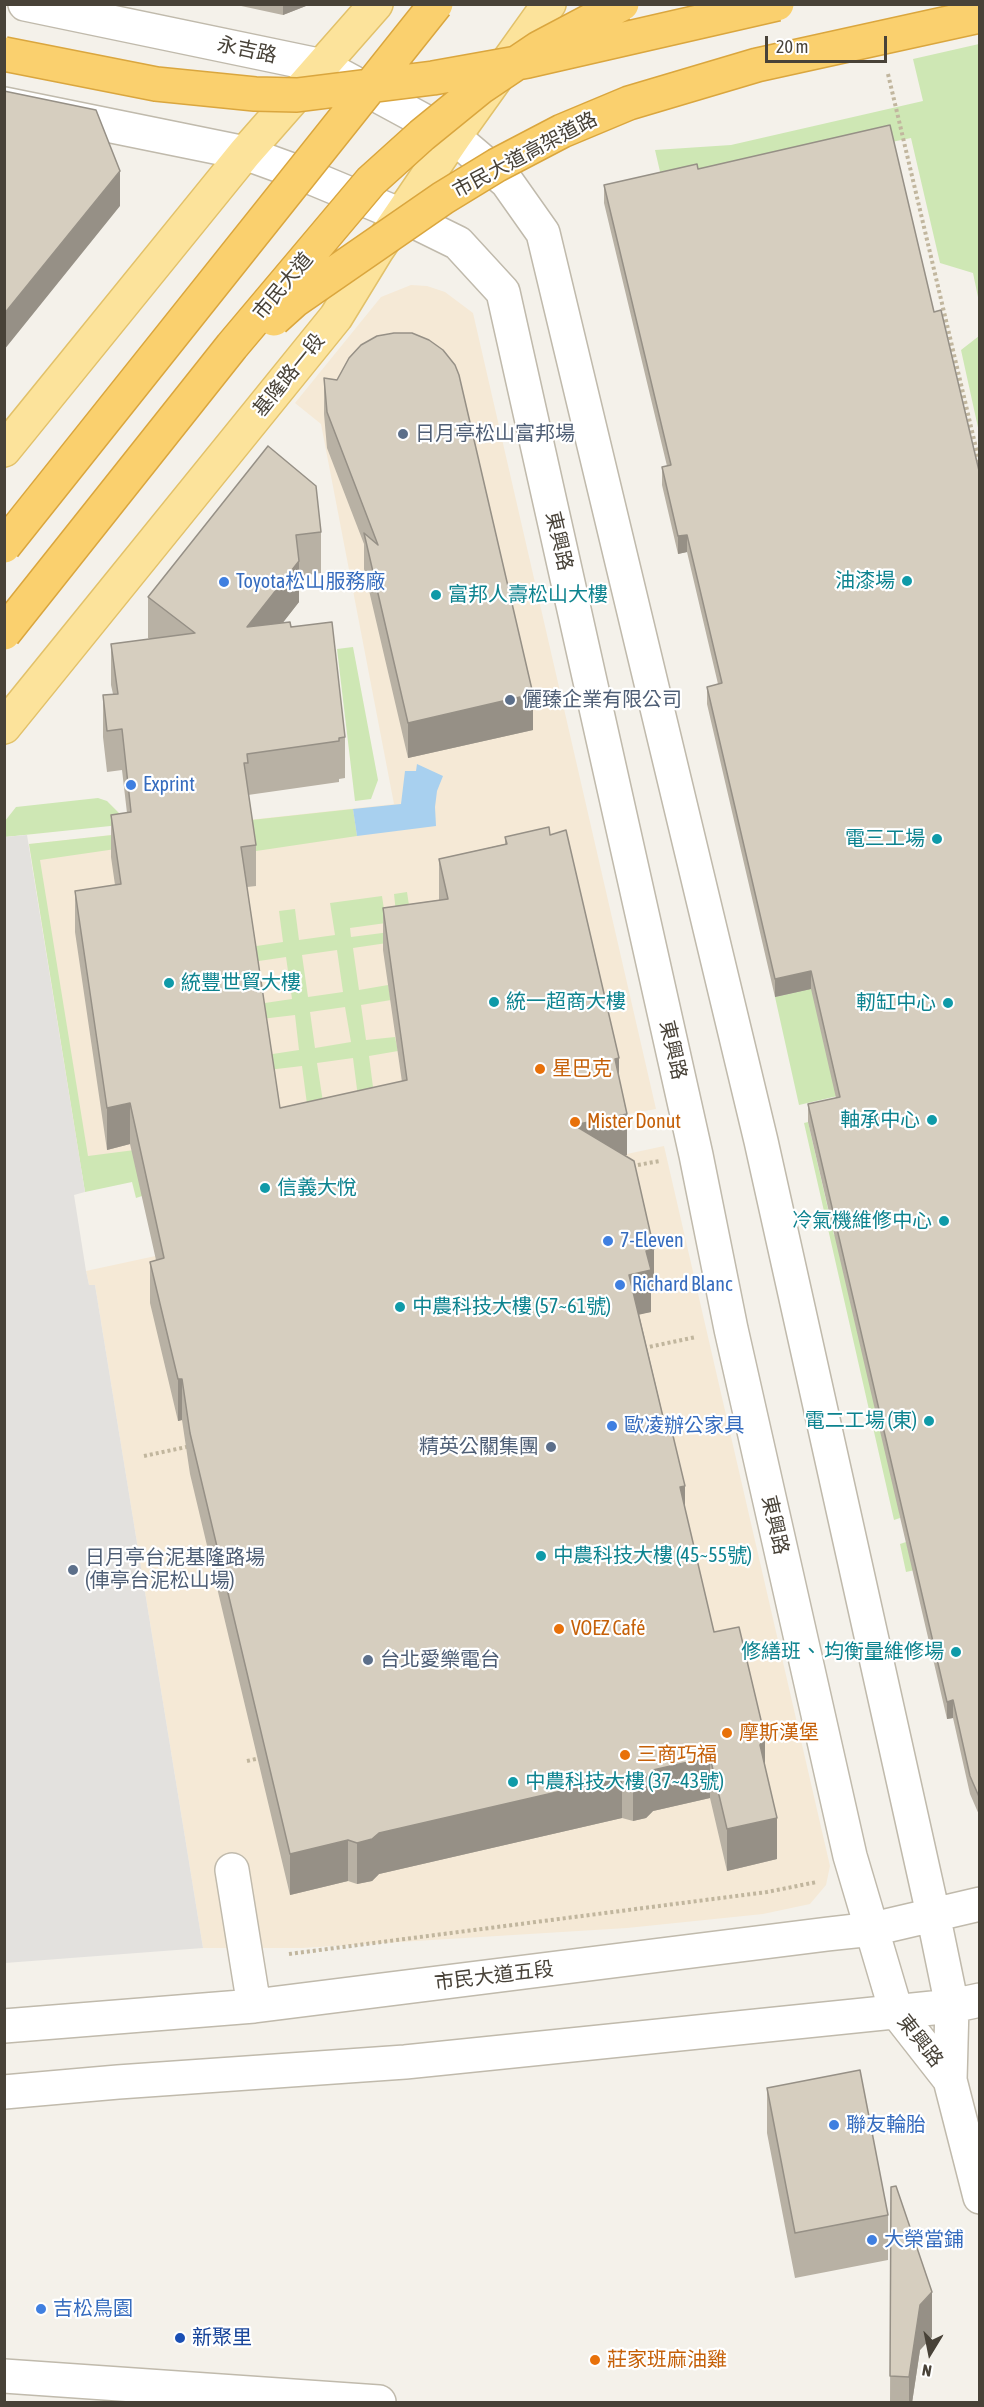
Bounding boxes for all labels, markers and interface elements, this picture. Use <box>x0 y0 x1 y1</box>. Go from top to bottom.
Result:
scale bar <box>768 24 890 62</box>
street label: 永吉路 <box>215 32 279 68</box>
text: 20 m <box>776 36 808 57</box>
street label: 市民大道高架道路 <box>449 107 601 203</box>
street label: 市民大道 <box>248 248 318 324</box>
street label: 基隆路一段 <box>248 329 330 421</box>
place label: 日月亭松山富邦場 <box>415 422 575 446</box>
marker: 日月亭松山富邦場 <box>396 427 410 441</box>
street label: 東興路 <box>541 509 577 573</box>
place label: 油漆場 <box>835 569 895 593</box>
place label: Toyota松山服務廠 <box>236 570 385 594</box>
marker: 油漆場 <box>900 574 914 588</box>
marker: Toyota松山服務廠 <box>217 575 231 589</box>
place label: 富邦人壽松山大樓 <box>448 583 608 607</box>
marker: 富邦人壽松山大樓 <box>429 588 443 602</box>
place label: 儷臻企業有限公司 <box>522 688 682 712</box>
marker: 儷臻企業有限公司 <box>503 693 517 707</box>
place label: Exprint <box>143 773 195 797</box>
marker: Exprint <box>124 778 138 792</box>
place label: 電三工場 <box>845 827 925 851</box>
marker: 電三工場 <box>930 832 944 846</box>
place label: 統豐世貿大樓 <box>181 971 301 995</box>
marker: 統豐世貿大樓 <box>162 976 176 990</box>
place label: 統一超商大樓 <box>506 990 626 1014</box>
place label: 軔缸中心 <box>856 991 936 1015</box>
marker: 統一超商大樓 <box>487 995 501 1009</box>
marker: 軔缸中心 <box>941 996 955 1010</box>
street label: 東興路 <box>655 1018 691 1082</box>
place label: 星巴克 <box>552 1057 612 1081</box>
marker: 星巴克 <box>533 1062 547 1076</box>
place label: 軸承中心 <box>840 1108 920 1132</box>
place label: Mister Donut <box>587 1110 681 1134</box>
marker: 軸承中心 <box>925 1113 939 1127</box>
marker: Mister Donut <box>568 1115 582 1129</box>
place label: 信義大悅 <box>277 1176 357 1200</box>
marker: 信義大悅 <box>258 1181 272 1195</box>
place label: 冷氣機維修中心 <box>792 1209 932 1233</box>
marker: 冷氣機維修中心 <box>937 1214 951 1228</box>
place label: 7-Eleven <box>620 1229 684 1253</box>
marker: 7-Eleven <box>601 1234 615 1248</box>
place label: Richard Blanc <box>632 1273 732 1297</box>
marker: Richard Blanc <box>613 1278 627 1292</box>
place label: 中農科技大樓 (57~61號) <box>412 1295 611 1319</box>
marker: 中農科技大樓 (57~61號) <box>393 1300 407 1314</box>
place label: 電二工場 (東) <box>805 1409 917 1433</box>
place label: 歐凌辦公家具 <box>624 1414 744 1438</box>
marker: 電二工場 (東) <box>922 1414 936 1428</box>
marker: 歐凌辦公家具 <box>605 1419 619 1433</box>
place label: 精英公關集團 <box>419 1435 539 1459</box>
marker: 精英公關集團 <box>544 1440 558 1454</box>
street label: 東興路 <box>757 1493 793 1557</box>
place label: 中農科技大樓 (45~55號) <box>553 1544 752 1568</box>
place label: 日月亭台泥基隆路場 (俥亭台泥松山場) <box>85 1546 265 1593</box>
marker: 中農科技大樓 (45~55號) <box>534 1549 548 1563</box>
marker: 日月亭台泥基隆路場 (俥亭台泥松山場) <box>66 1563 80 1577</box>
place label: VOEZ Café <box>571 1617 645 1641</box>
marker: VOEZ Café <box>552 1622 566 1636</box>
place label: 修繕班、 均衡量維修場 <box>741 1640 944 1664</box>
marker: 修繕班、 均衡量維修場 <box>949 1645 963 1659</box>
place label: 台北愛樂電台 <box>380 1648 500 1672</box>
marker: 台北愛樂電台 <box>361 1653 375 1667</box>
place label: 摩斯漢堡 <box>739 1721 819 1745</box>
marker: 摩斯漢堡 <box>720 1726 734 1740</box>
place label: 三商巧福 <box>637 1743 717 1767</box>
marker: 三商巧福 <box>618 1748 632 1762</box>
place label: 中農科技大樓 (37~43號) <box>525 1770 724 1794</box>
marker: 中農科技大樓 (37~43號) <box>506 1775 520 1789</box>
street label: 市民大道五段 <box>433 1957 555 1995</box>
street label: 東興路 <box>892 2010 948 2072</box>
place label: 聯友輪胎 <box>846 2113 926 2137</box>
marker: 聯友輪胎 <box>827 2118 841 2132</box>
place label: 大榮當鋪 <box>884 2228 964 2252</box>
marker: 大榮當鋪 <box>865 2233 879 2247</box>
place label: 吉松鳥園 <box>53 2297 133 2321</box>
marker: 吉松鳥園 <box>34 2302 48 2316</box>
north arrow <box>900 2323 960 2383</box>
place label: 新聚里 <box>192 2326 252 2350</box>
marker: 新聚里 <box>173 2331 187 2345</box>
place label: 莊家班麻油雞 <box>607 2348 727 2372</box>
marker: 莊家班麻油雞 <box>588 2353 602 2367</box>
text: N <box>921 2361 933 2380</box>

